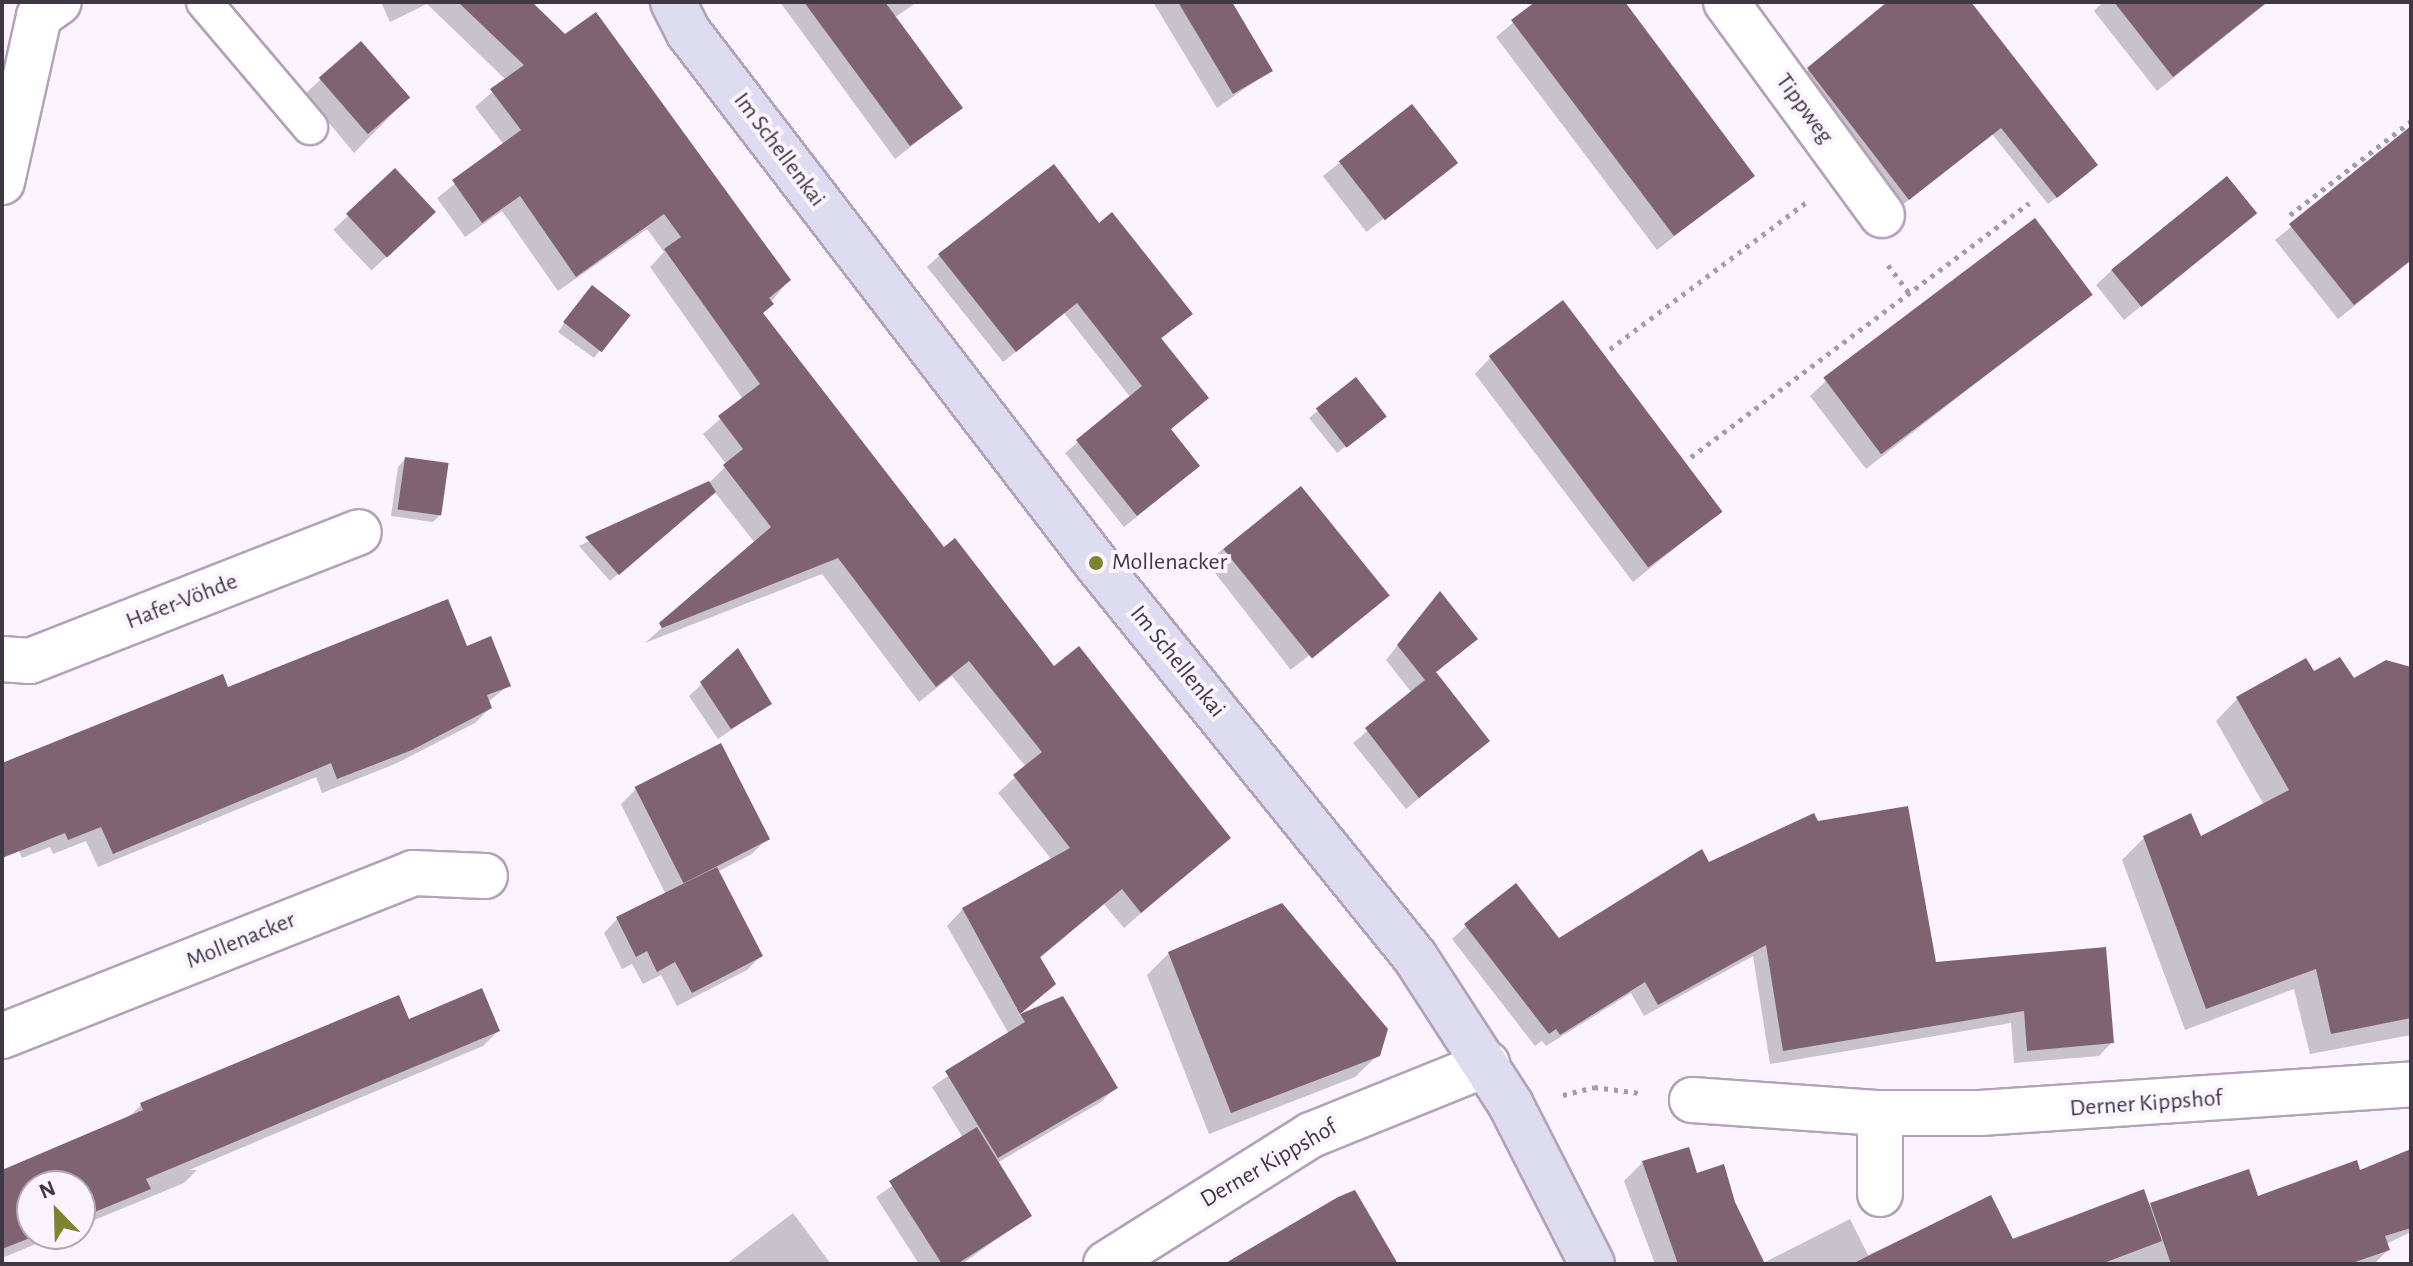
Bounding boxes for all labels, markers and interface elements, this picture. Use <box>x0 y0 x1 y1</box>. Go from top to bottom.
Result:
street label: Tippweg <box>1769 68 1839 150</box>
street label: Im Schellenkai <box>727 87 831 213</box>
place label: Mollenacker <box>1112 549 1227 577</box>
marker: Mollenacker <box>1087 554 1105 572</box>
street label: Hafer-Vöhde <box>122 568 242 636</box>
street label: Im Schellenkai <box>1123 600 1231 724</box>
street label: Mollenacker <box>182 906 300 976</box>
street label: Derner Kippshof <box>2069 1084 2223 1124</box>
street label: Derner Kippshof <box>1196 1113 1342 1215</box>
north arrow <box>16 1170 96 1250</box>
text: N <box>36 1177 59 1203</box>

